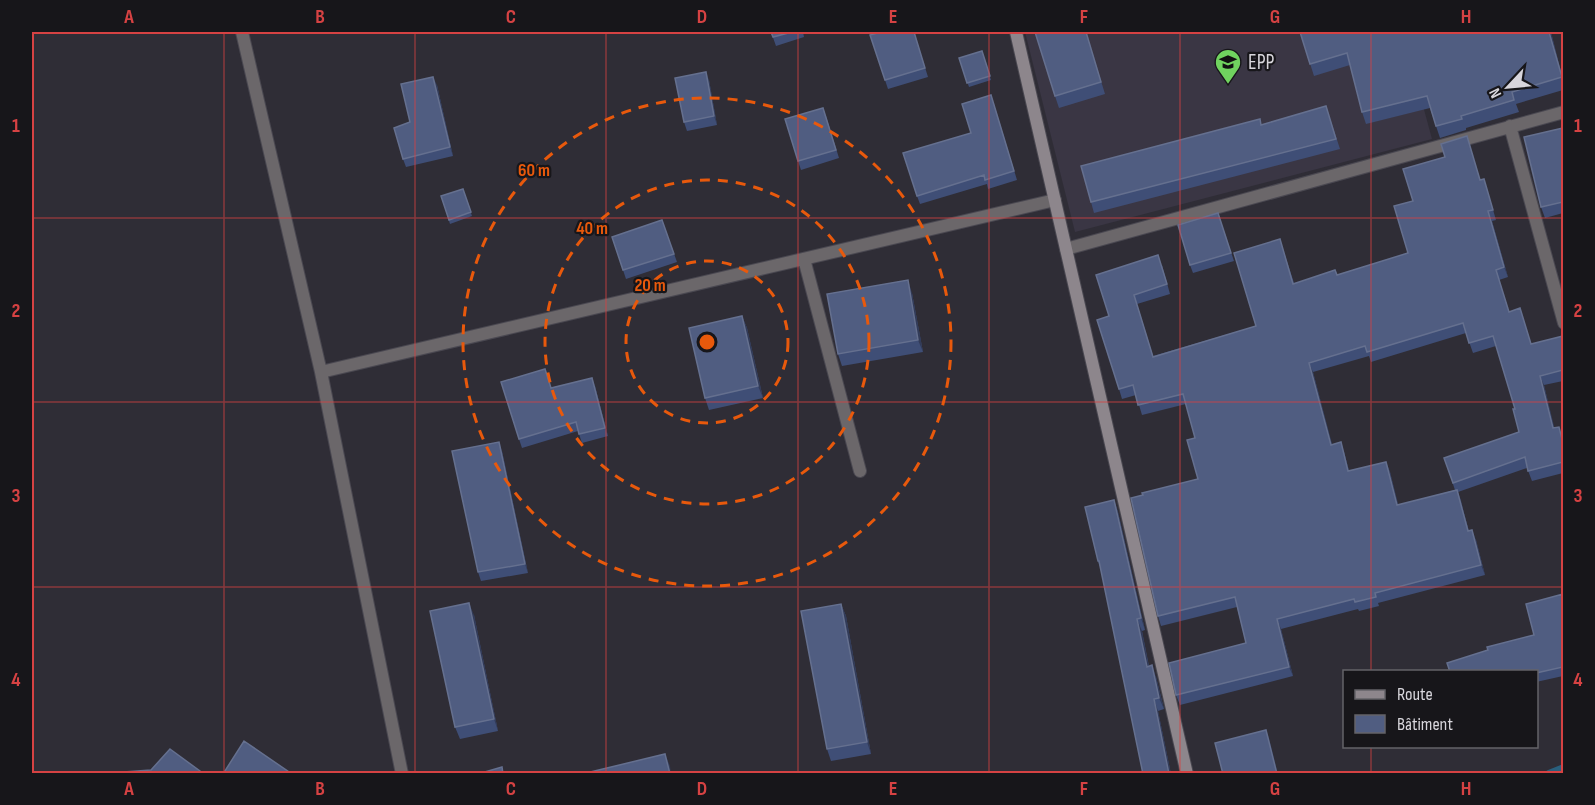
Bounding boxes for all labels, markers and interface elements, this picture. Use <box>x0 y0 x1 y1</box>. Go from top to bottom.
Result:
text: A <box>123 5 134 29</box>
text: B <box>315 5 325 29</box>
text: C <box>506 5 516 29</box>
text: D <box>697 5 707 29</box>
text: E <box>889 5 897 29</box>
text: F <box>1080 5 1088 29</box>
text: G <box>1270 5 1280 29</box>
text: H <box>1461 5 1471 29</box>
school or university icon: EPP <box>1213 47 1243 85</box>
place label: EPP <box>1248 50 1275 75</box>
north arrow <box>1478 57 1538 117</box>
text: N <box>1485 85 1506 101</box>
text: 1 <box>12 114 20 138</box>
text: 1 <box>1574 114 1582 138</box>
text: 60 m <box>518 160 550 181</box>
text: 40 m <box>576 218 608 239</box>
text: 20 m <box>634 275 666 296</box>
text: 2 <box>12 299 20 323</box>
text: 2 <box>1574 299 1582 323</box>
centre of rings <box>697 332 717 352</box>
text: 3 <box>12 484 21 508</box>
text: 3 <box>1574 484 1583 508</box>
text: 4 <box>11 668 21 692</box>
text: 4 <box>1573 668 1583 692</box>
legend <box>1343 670 1538 748</box>
text: Route <box>1397 684 1433 705</box>
text: Bâtiment <box>1397 714 1453 735</box>
text: A <box>123 777 134 801</box>
text: B <box>315 777 325 801</box>
text: C <box>506 777 516 801</box>
text: D <box>697 777 707 801</box>
text: E <box>889 777 897 801</box>
text: F <box>1080 777 1088 801</box>
text: G <box>1270 777 1280 801</box>
text: H <box>1461 777 1471 801</box>

